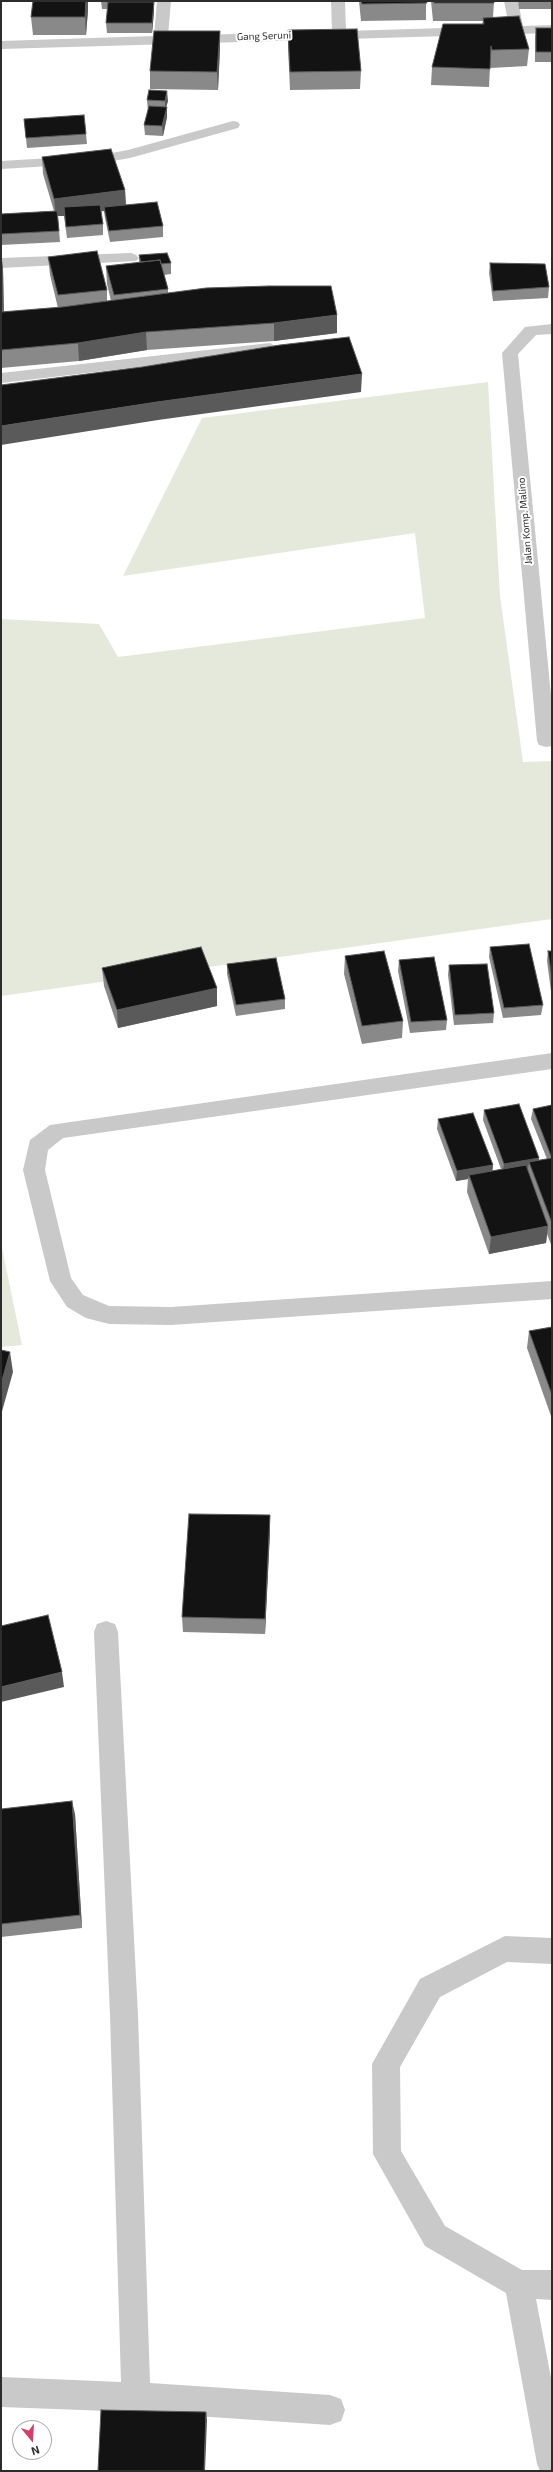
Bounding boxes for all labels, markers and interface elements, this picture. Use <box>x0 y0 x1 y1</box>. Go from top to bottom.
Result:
street label: Gang Seruni <box>237 29 291 43</box>
street label: Jalan Komp. Malino <box>515 477 535 565</box>
north arrow <box>12 2420 52 2460</box>
text: N <box>30 2444 41 2458</box>

